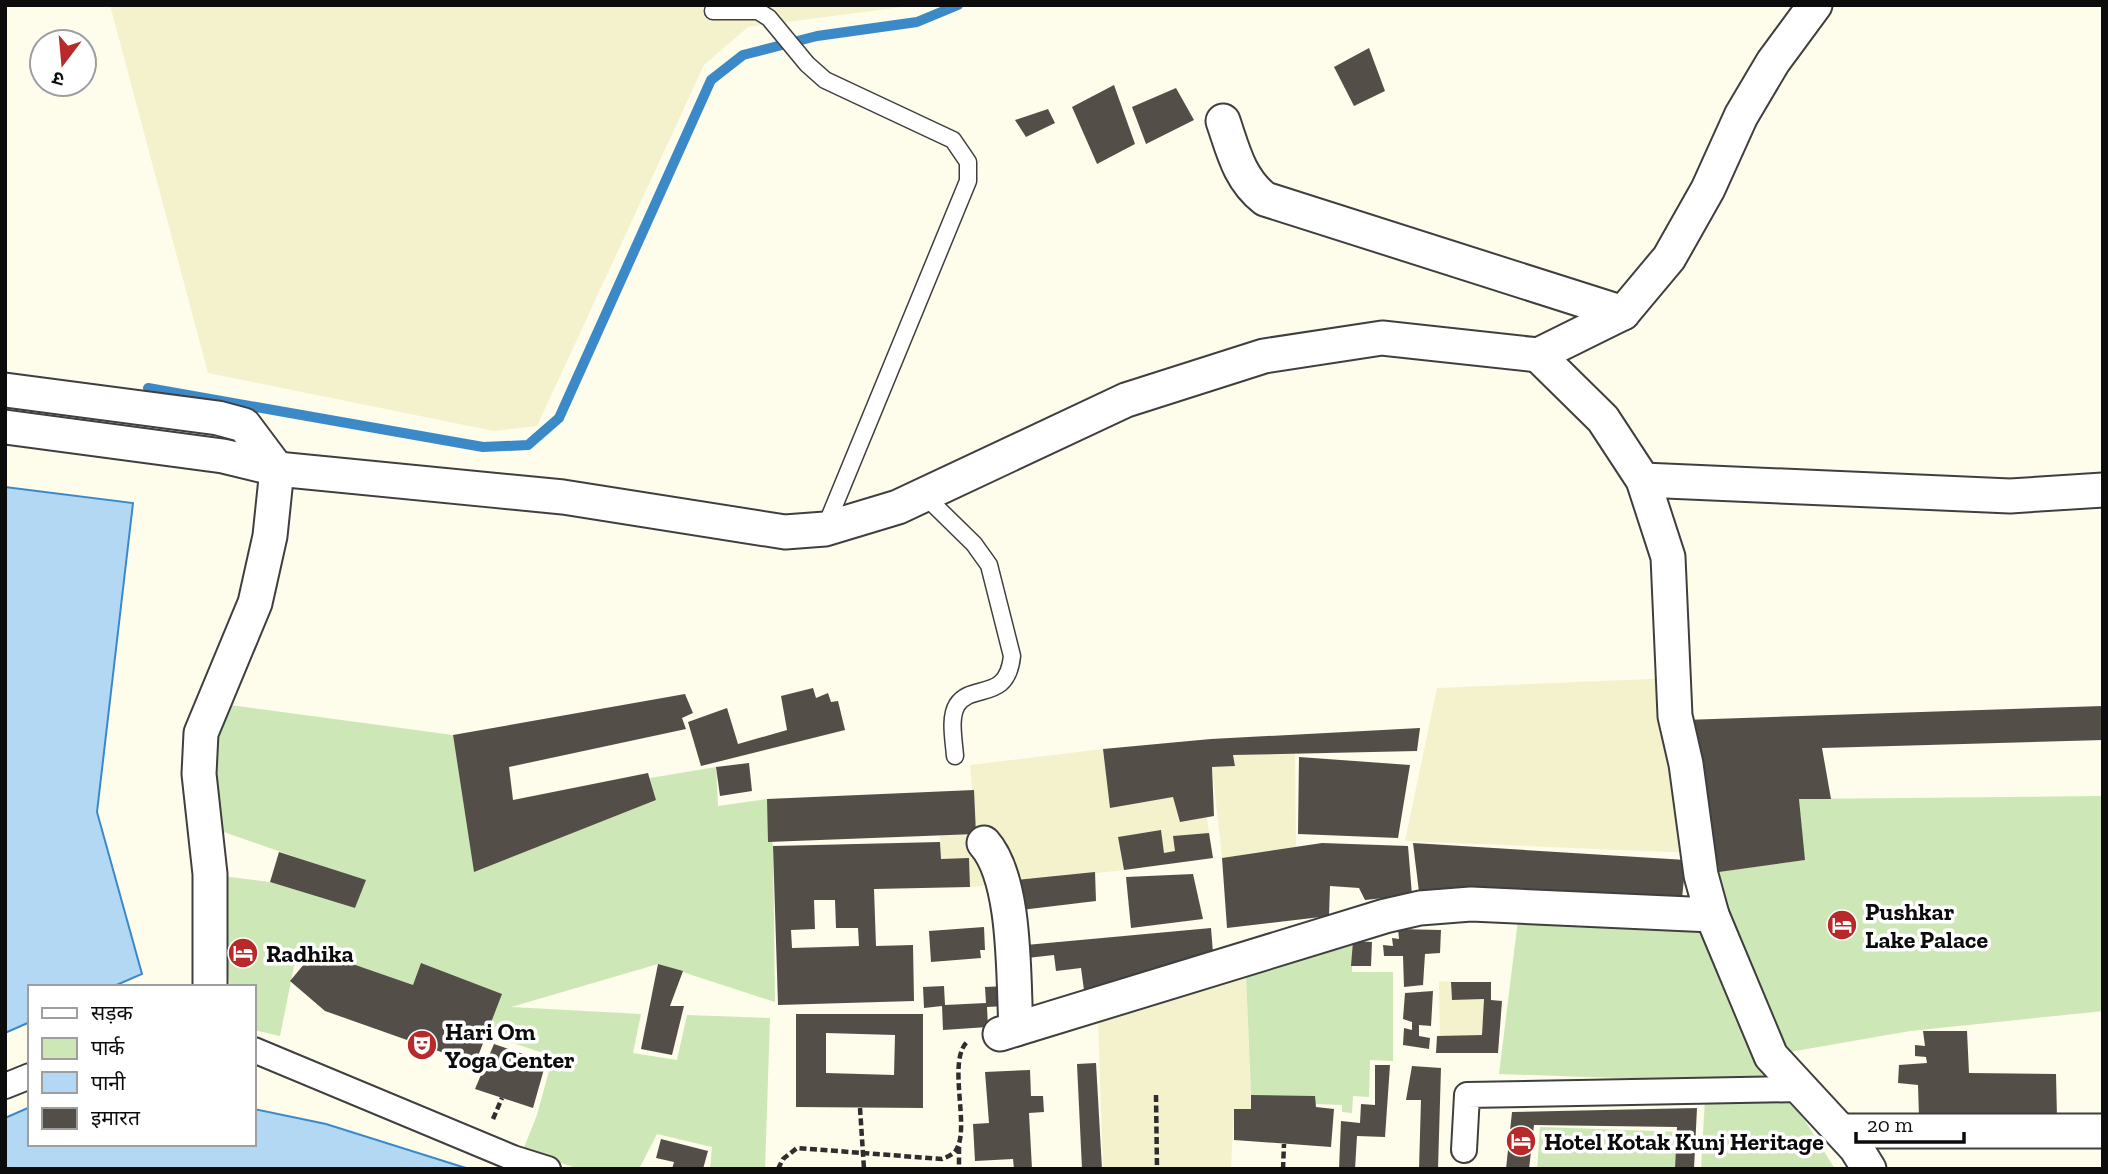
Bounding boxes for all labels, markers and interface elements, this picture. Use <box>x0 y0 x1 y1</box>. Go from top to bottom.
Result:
north arrow <box>28 28 98 98</box>
text: उ <box>49 66 67 91</box>
place label: Pushkar Lake Palace <box>1865 897 1988 954</box>
hotel icon: Pushkar Lake Palace <box>1825 908 1859 942</box>
hotel icon: Radhika <box>226 936 260 970</box>
place label: Radhika <box>266 939 354 968</box>
legend <box>28 985 256 1146</box>
text: सड़क <box>91 1000 133 1025</box>
place label: Hari Om Yoga Center <box>445 1017 575 1074</box>
theatre icon: Hari Om Yoga Center <box>405 1028 439 1062</box>
text: पार्क <box>91 1035 125 1060</box>
text: पानी <box>91 1070 126 1095</box>
scale bar <box>1856 1100 1965 1144</box>
text: इमारत <box>91 1105 141 1130</box>
text: 20 m <box>1867 1112 1913 1137</box>
hotel icon: Hotel Kotak Kunj Heritage <box>1504 1124 1538 1158</box>
place label: Hotel Kotak Kunj Heritage <box>1544 1127 1824 1156</box>

